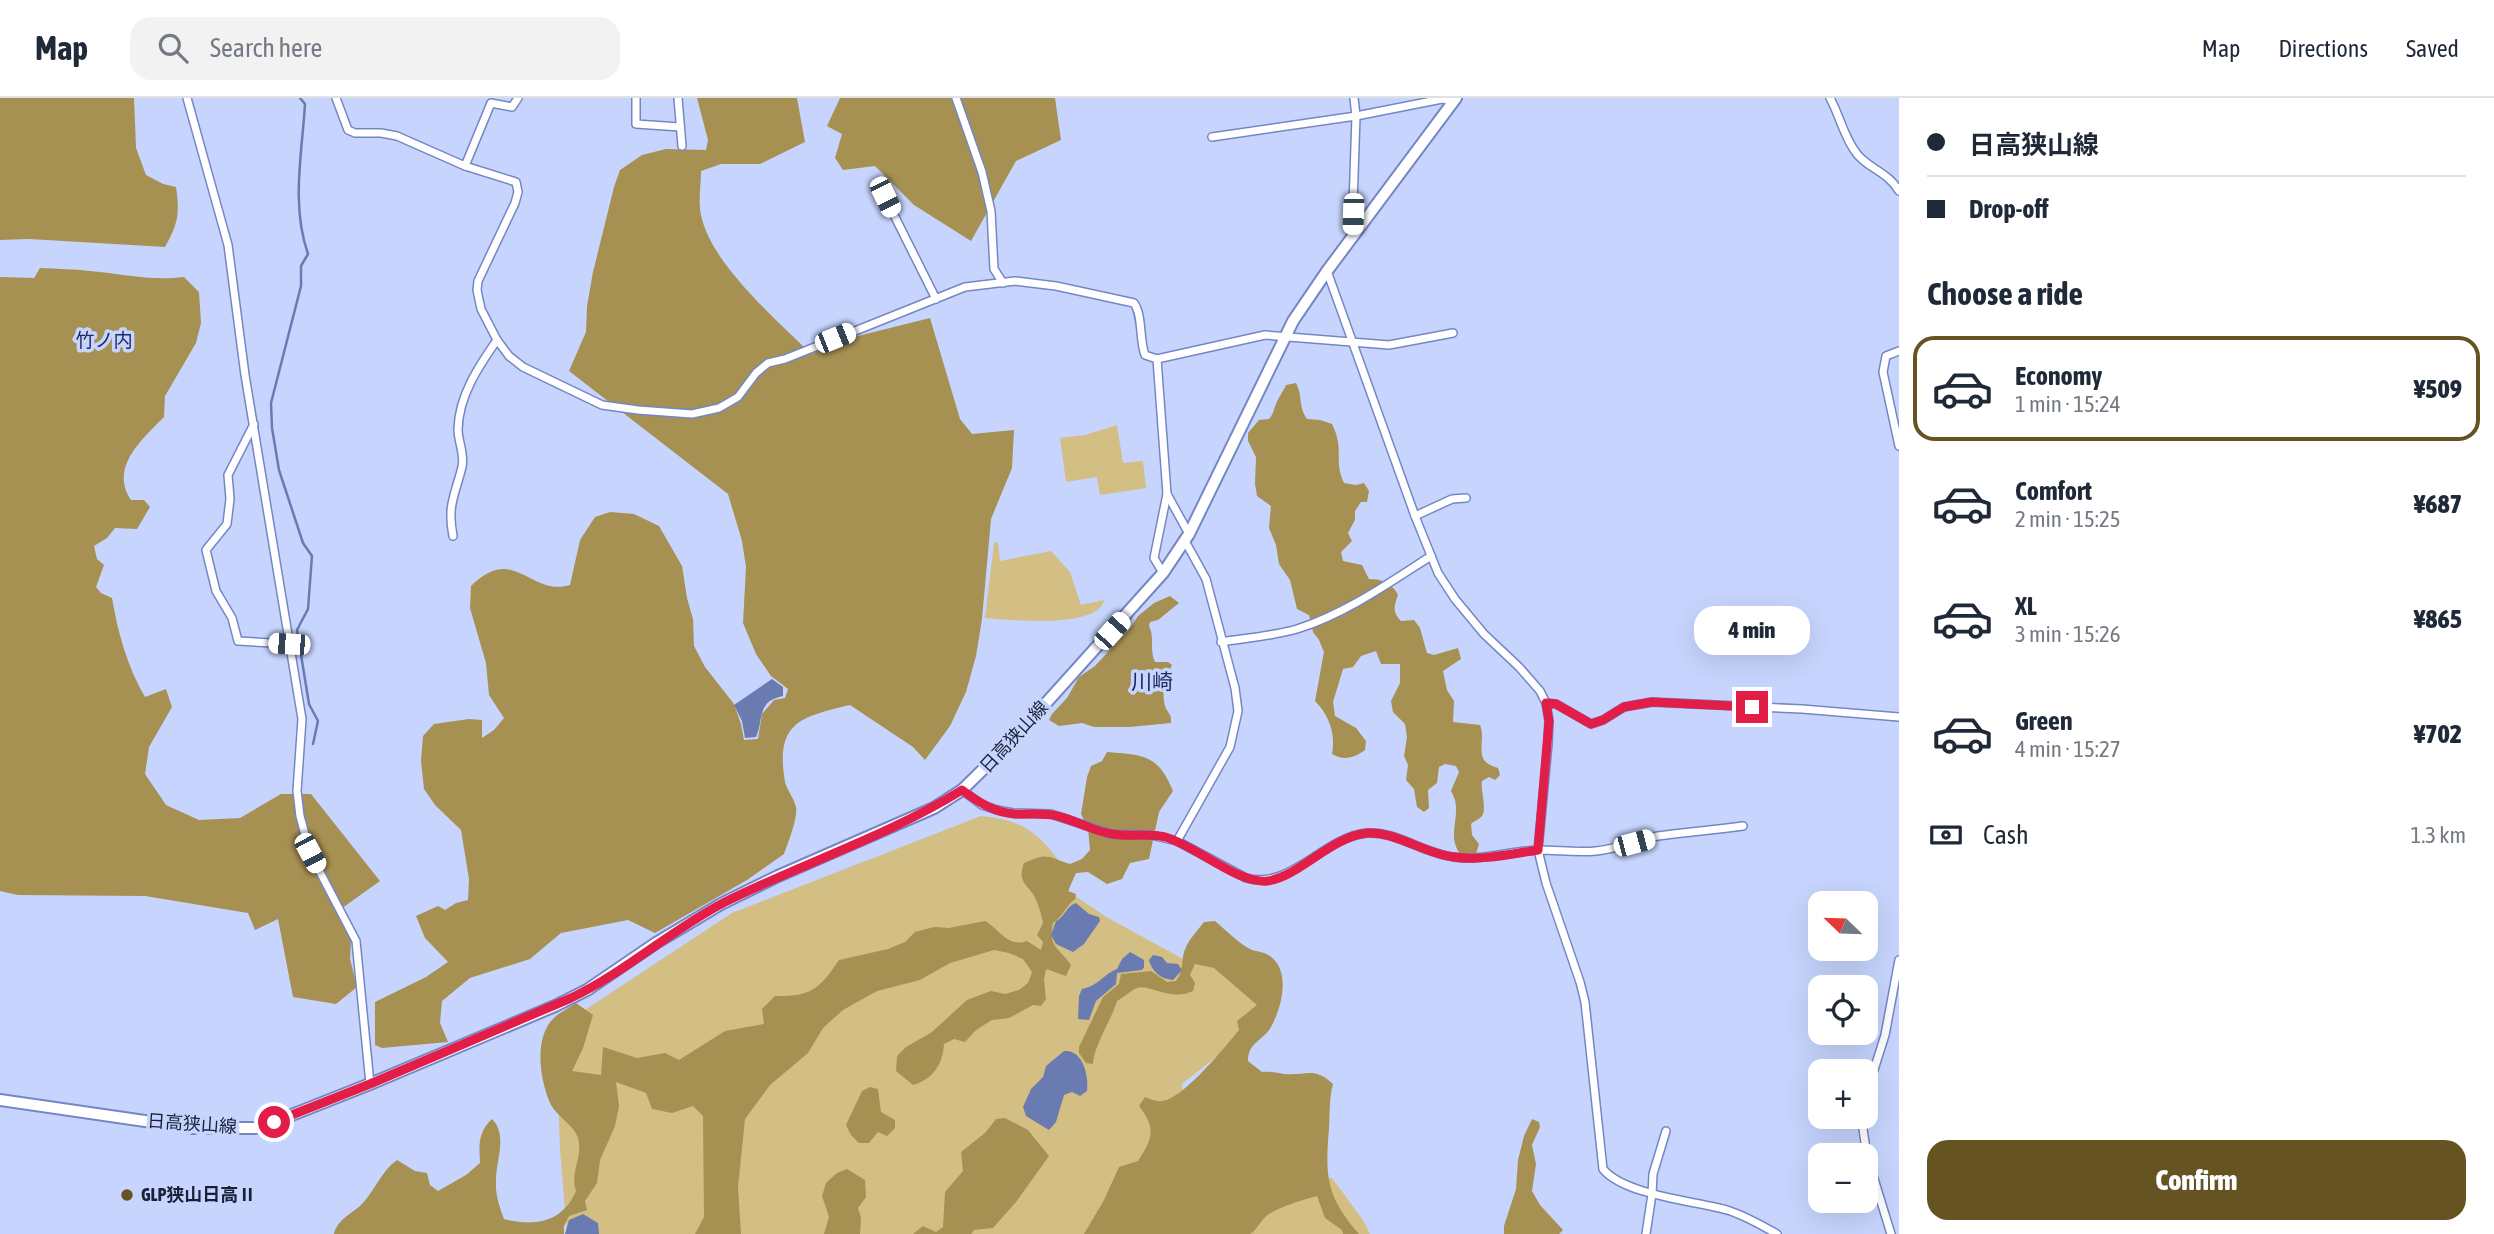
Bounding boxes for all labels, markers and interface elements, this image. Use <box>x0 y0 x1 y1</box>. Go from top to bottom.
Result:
search box <box>130 17 620 80</box>
text: Map <box>35 29 88 67</box>
icon: search <box>154 29 192 67</box>
text: Search here <box>210 33 322 63</box>
text: Map <box>2202 35 2240 62</box>
text: Directions <box>2278 35 2368 62</box>
text: Saved <box>2406 35 2459 62</box>
text: 日高狭山線 <box>1969 130 2099 160</box>
car <box>867 174 904 220</box>
car <box>1342 193 1365 235</box>
text: Drop-off <box>1969 194 2049 224</box>
text: Choose a ride <box>1927 275 2083 312</box>
car <box>812 320 859 356</box>
district label: 竹ノ内 <box>75 329 133 351</box>
icon: car <box>1931 357 1994 420</box>
text: Economy <box>2015 361 2102 391</box>
text: ¥509 <box>2414 374 2462 404</box>
text: 1 min · 15:24 <box>2015 391 2121 417</box>
icon: car <box>1931 472 1994 535</box>
text: Comfort <box>2015 476 2092 506</box>
text: ¥687 <box>2414 489 2462 519</box>
text: 2 min · 15:25 <box>2015 506 2121 532</box>
icon: car <box>1931 587 1994 650</box>
text: XL <box>2015 591 2037 621</box>
text: ¥865 <box>2414 604 2462 634</box>
callout: 4 min <box>1694 606 1810 654</box>
car <box>1091 608 1134 654</box>
text: 4 min <box>1729 617 1775 643</box>
text: 3 min · 15:26 <box>2015 621 2121 647</box>
car <box>268 632 311 656</box>
district label: 川崎 <box>1131 669 1173 693</box>
route end <box>1736 691 1768 723</box>
street label: 日高狭山線 <box>975 697 1052 777</box>
icon: car <box>1931 702 1994 765</box>
text: Green <box>2015 706 2073 736</box>
text: ¥702 <box>2414 719 2462 749</box>
text: 4 min · 15:27 <box>2015 736 2121 762</box>
icon: cash <box>1927 816 1965 854</box>
text: Cash <box>1983 820 2029 850</box>
text: 1.3 km <box>2410 822 2466 848</box>
car <box>1611 827 1658 859</box>
car <box>291 830 330 876</box>
north arrow <box>1808 891 1878 961</box>
map controls <box>1808 891 1878 1213</box>
button: locate <box>1808 975 1878 1045</box>
button: + <box>1808 1059 1878 1129</box>
route start <box>258 1106 290 1138</box>
street label: 日高狭山線 <box>146 1110 238 1137</box>
button: Confirm <box>1927 1140 2466 1220</box>
button: − <box>1808 1143 1878 1213</box>
place label: GLP狭山日高Ⅱ <box>141 1184 256 1205</box>
marker: GLP狭山日高Ⅱ <box>119 1187 135 1203</box>

